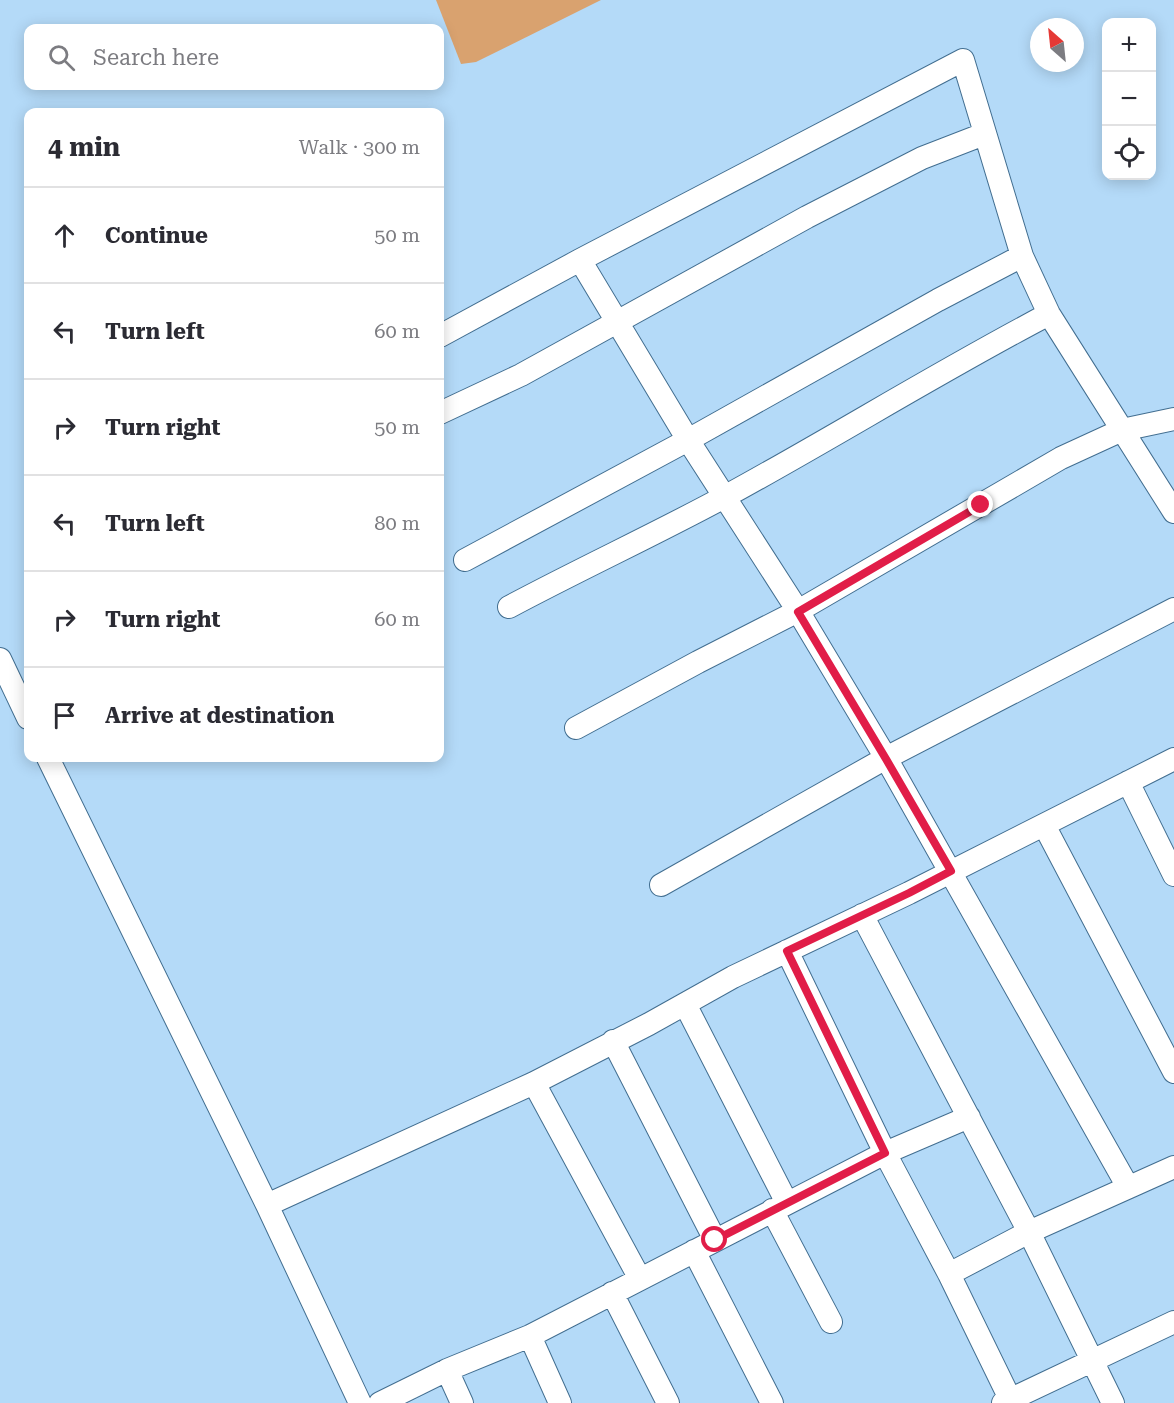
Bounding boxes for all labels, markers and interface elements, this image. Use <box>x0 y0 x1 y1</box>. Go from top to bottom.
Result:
north arrow <box>1030 18 1084 72</box>
map controls <box>1102 18 1156 180</box>
button: + <box>1102 18 1156 72</box>
search box <box>24 24 444 90</box>
icon: search <box>45 41 78 74</box>
text: Search here <box>93 45 219 70</box>
button: − <box>1102 72 1156 126</box>
button: locate <box>1102 126 1156 180</box>
text: 4 min <box>48 132 120 162</box>
text: Walk · 300 m <box>299 135 420 159</box>
icon: ahead <box>48 219 81 252</box>
text: Continue <box>105 223 208 248</box>
text: 50 m <box>374 223 420 247</box>
icon: left <box>48 315 81 348</box>
text: Turn left <box>105 319 205 344</box>
text: 60 m <box>374 319 420 343</box>
icon: right <box>48 411 81 444</box>
text: Turn right <box>105 415 220 440</box>
text: 50 m <box>374 415 420 439</box>
route end <box>967 491 993 517</box>
icon: left <box>48 507 81 540</box>
text: Turn left <box>105 511 205 536</box>
text: 80 m <box>374 511 420 535</box>
icon: right <box>48 603 81 636</box>
text: Turn right <box>105 607 220 632</box>
text: 60 m <box>374 607 420 631</box>
icon: arrive <box>48 699 81 732</box>
text: Arrive at destination <box>105 703 334 728</box>
route start <box>701 1226 727 1252</box>

